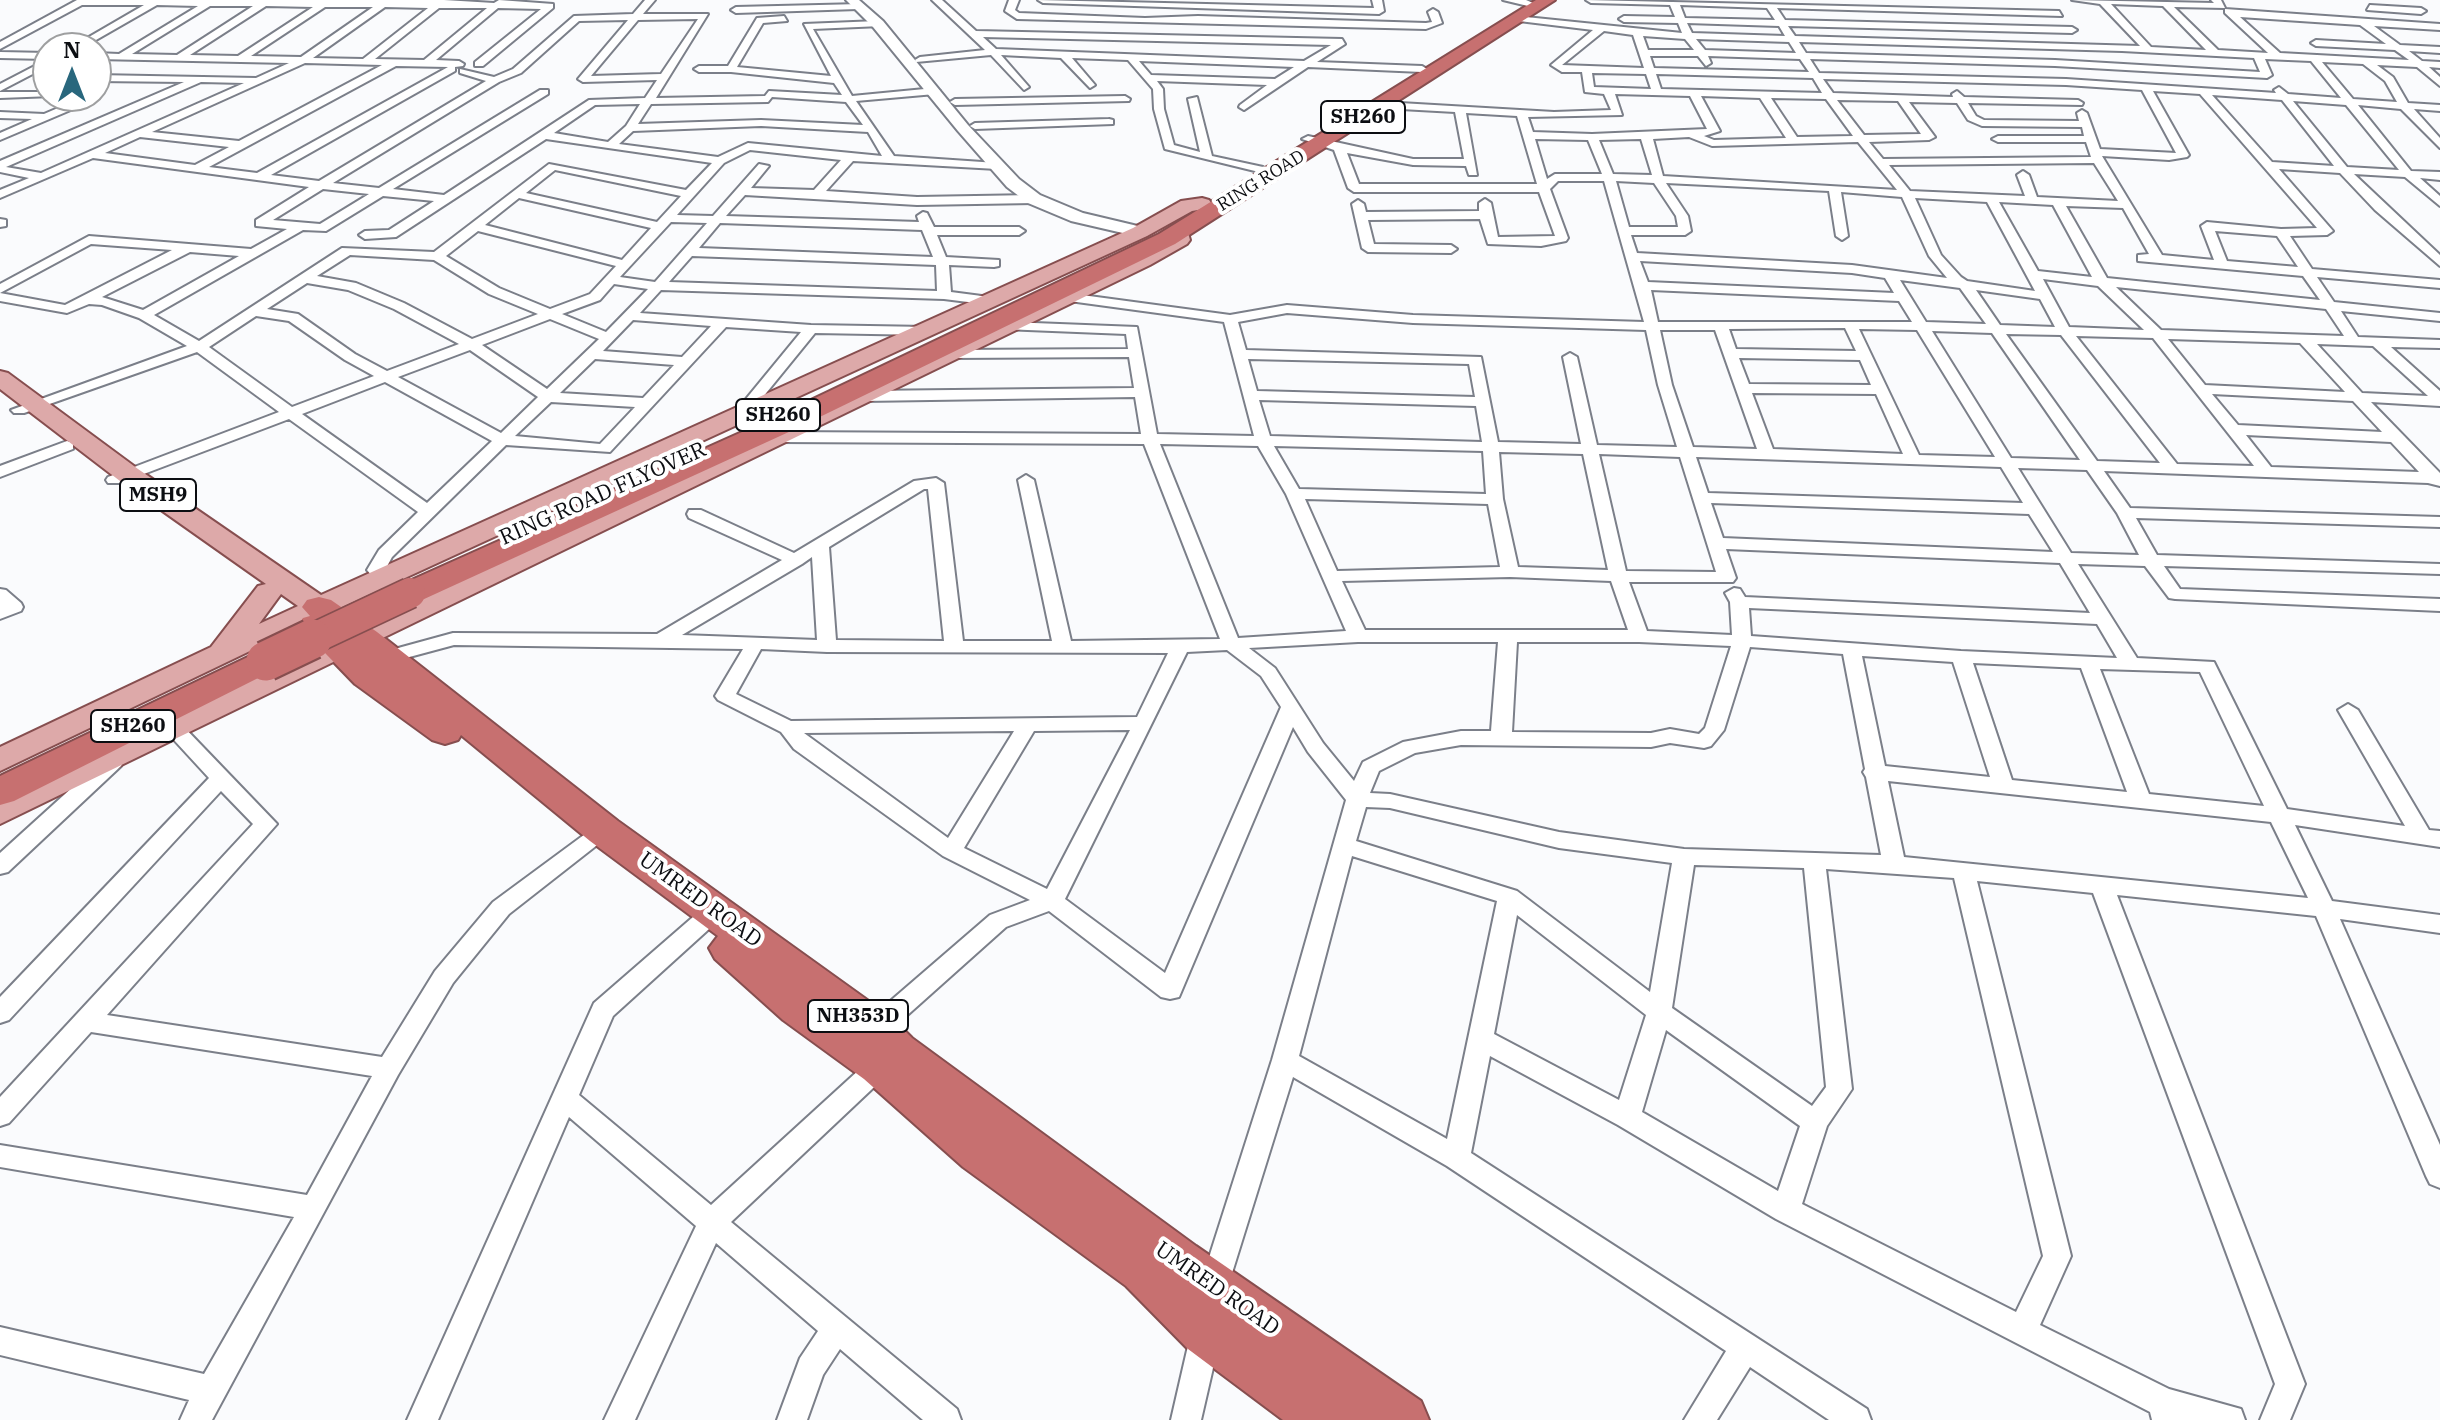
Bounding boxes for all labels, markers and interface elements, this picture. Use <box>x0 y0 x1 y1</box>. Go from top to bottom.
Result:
north arrow <box>32 32 112 112</box>
text: N <box>63 35 81 64</box>
road number: SH260 <box>1321 101 1405 133</box>
street label: RING ROAD <box>1213 146 1309 216</box>
road number: SH260 <box>736 399 820 431</box>
street label: RING ROAD FLYOVER <box>496 437 710 551</box>
road number: MSH9 <box>120 479 196 511</box>
road number: SH260 <box>91 710 175 742</box>
street label: UMRED ROAD <box>633 847 767 953</box>
road number: NH353D <box>808 1000 908 1032</box>
street label: UMRED ROAD <box>1150 1237 1284 1341</box>

